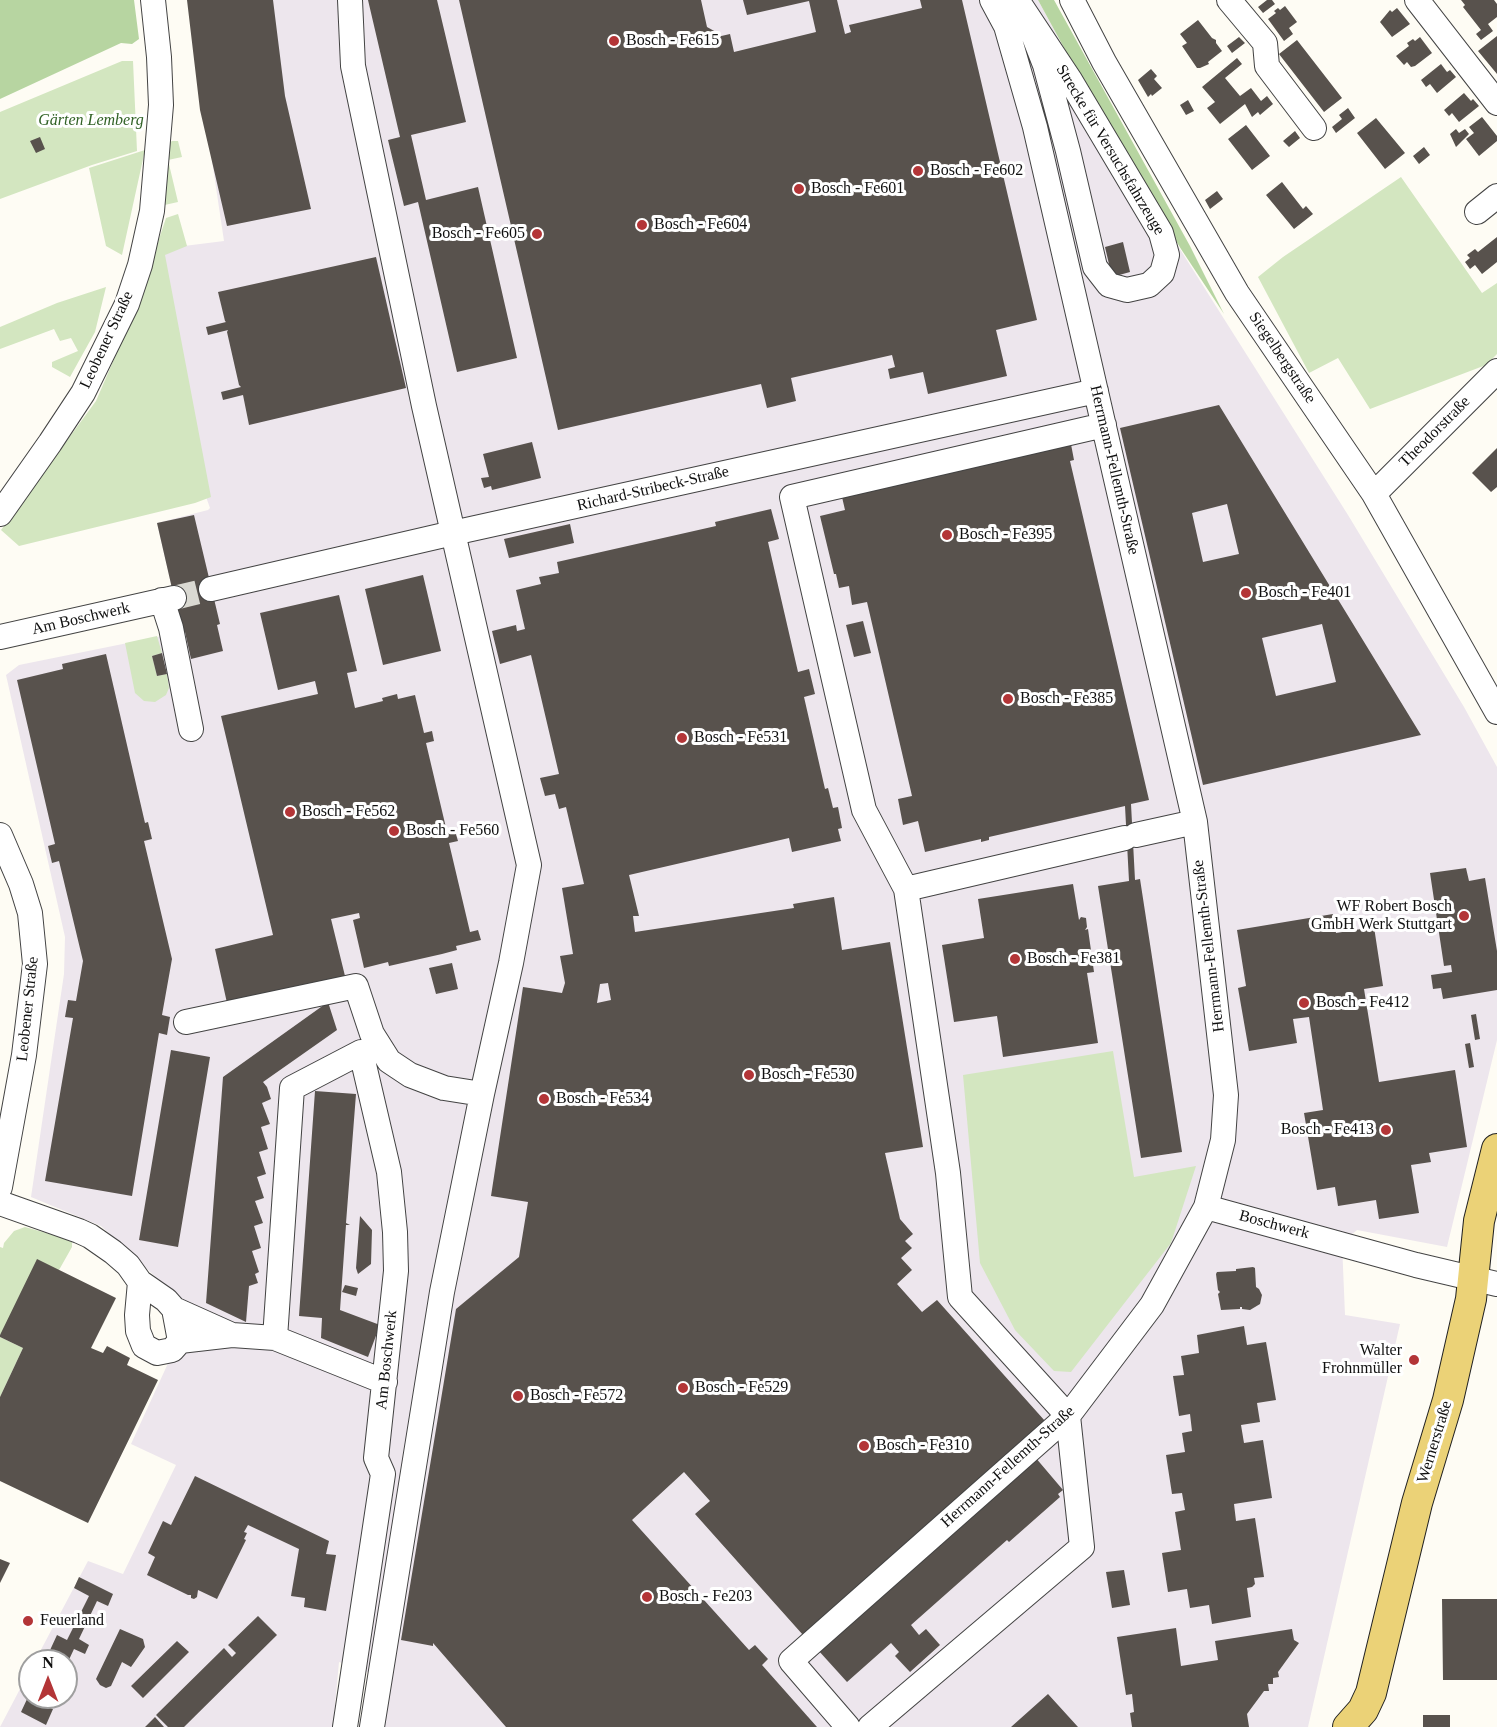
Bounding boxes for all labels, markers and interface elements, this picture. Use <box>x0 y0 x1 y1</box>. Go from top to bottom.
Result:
place label: Bosch - Fe615 <box>626 31 719 51</box>
marker: Bosch - Fe615 <box>607 34 621 48</box>
street label: Strecke für Versuchsfahrzeuge <box>1051 61 1169 239</box>
park label: Gärten Lemberg <box>38 111 144 131</box>
place label: Bosch - Fe602 <box>930 161 1023 181</box>
marker: Bosch - Fe602 <box>911 164 925 178</box>
place label: Bosch - Fe601 <box>811 179 904 199</box>
marker: Bosch - Fe601 <box>792 182 806 196</box>
place label: Bosch - Fe604 <box>654 215 747 235</box>
marker: Bosch - Fe604 <box>635 218 649 232</box>
place label: Bosch - Fe605 <box>432 224 525 244</box>
marker: Bosch - Fe605 <box>530 227 544 241</box>
street label: Leobener Straße <box>76 288 138 392</box>
street label: Siegelbergstraße <box>1244 309 1320 407</box>
street label: Herrmann-Fellemth-Straße <box>1085 383 1143 557</box>
street label: Theodorstraße <box>1396 393 1474 471</box>
street label: Richard-Stribeck-Straße <box>575 462 731 516</box>
place label: Bosch - Fe395 <box>959 525 1052 545</box>
marker: Bosch - Fe395 <box>940 528 954 542</box>
place label: Bosch - Fe401 <box>1258 583 1351 603</box>
marker: Bosch - Fe401 <box>1239 586 1253 600</box>
street label: Am Boschwerk <box>30 598 132 640</box>
place label: Bosch - Fe385 <box>1020 689 1113 709</box>
marker: Bosch - Fe385 <box>1001 692 1015 706</box>
place label: Bosch - Fe531 <box>694 728 787 748</box>
marker: Bosch - Fe531 <box>675 731 689 745</box>
place label: Bosch - Fe562 <box>302 802 395 822</box>
marker: Bosch - Fe562 <box>283 805 297 819</box>
place label: Bosch - Fe560 <box>406 821 499 841</box>
marker: Bosch - Fe560 <box>387 824 401 838</box>
street label: Herrmann-Fellemth-Straße <box>1189 859 1229 1033</box>
place label: WF Robert Bosch GmbH Werk Stuttgart <box>1311 897 1452 935</box>
marker: WF Robert Bosch GmbH Werk Stuttgart <box>1457 909 1471 923</box>
place label: Bosch - Fe381 <box>1027 949 1120 969</box>
marker: Bosch - Fe381 <box>1008 952 1022 966</box>
street label: Leobener Straße <box>13 956 43 1062</box>
place label: Bosch - Fe412 <box>1316 993 1409 1013</box>
marker: Bosch - Fe412 <box>1297 996 1311 1010</box>
place label: Bosch - Fe530 <box>761 1065 854 1085</box>
marker: Bosch - Fe530 <box>742 1068 756 1082</box>
place label: Bosch - Fe534 <box>556 1089 649 1109</box>
marker: Bosch - Fe534 <box>537 1092 551 1106</box>
place label: Bosch - Fe413 <box>1281 1120 1374 1140</box>
marker: Bosch - Fe413 <box>1379 1123 1393 1137</box>
street label: Boschwerk <box>1237 1206 1311 1244</box>
street label: Am Boschwerk <box>372 1309 402 1411</box>
place label: Walter Frohnmüller <box>1322 1341 1402 1379</box>
marker: Walter Frohnmüller <box>1407 1353 1421 1367</box>
place label: Bosch - Fe529 <box>695 1378 788 1398</box>
marker: Bosch - Fe529 <box>676 1381 690 1395</box>
place label: Bosch - Fe572 <box>530 1386 623 1406</box>
marker: Bosch - Fe572 <box>511 1389 525 1403</box>
street label: Wernerstraße <box>1413 1399 1457 1485</box>
street label: Herrmann-Fellemth-Straße <box>937 1402 1079 1532</box>
place label: Bosch - Fe310 <box>876 1436 969 1456</box>
marker: Bosch - Fe310 <box>857 1439 871 1453</box>
place label: Bosch - Fe203 <box>659 1587 752 1607</box>
marker: Bosch - Fe203 <box>640 1590 654 1604</box>
place label: Feuerland <box>40 1611 104 1631</box>
marker: Feuerland <box>21 1614 35 1628</box>
north arrow <box>18 1649 78 1709</box>
text: N <box>42 1654 54 1671</box>

